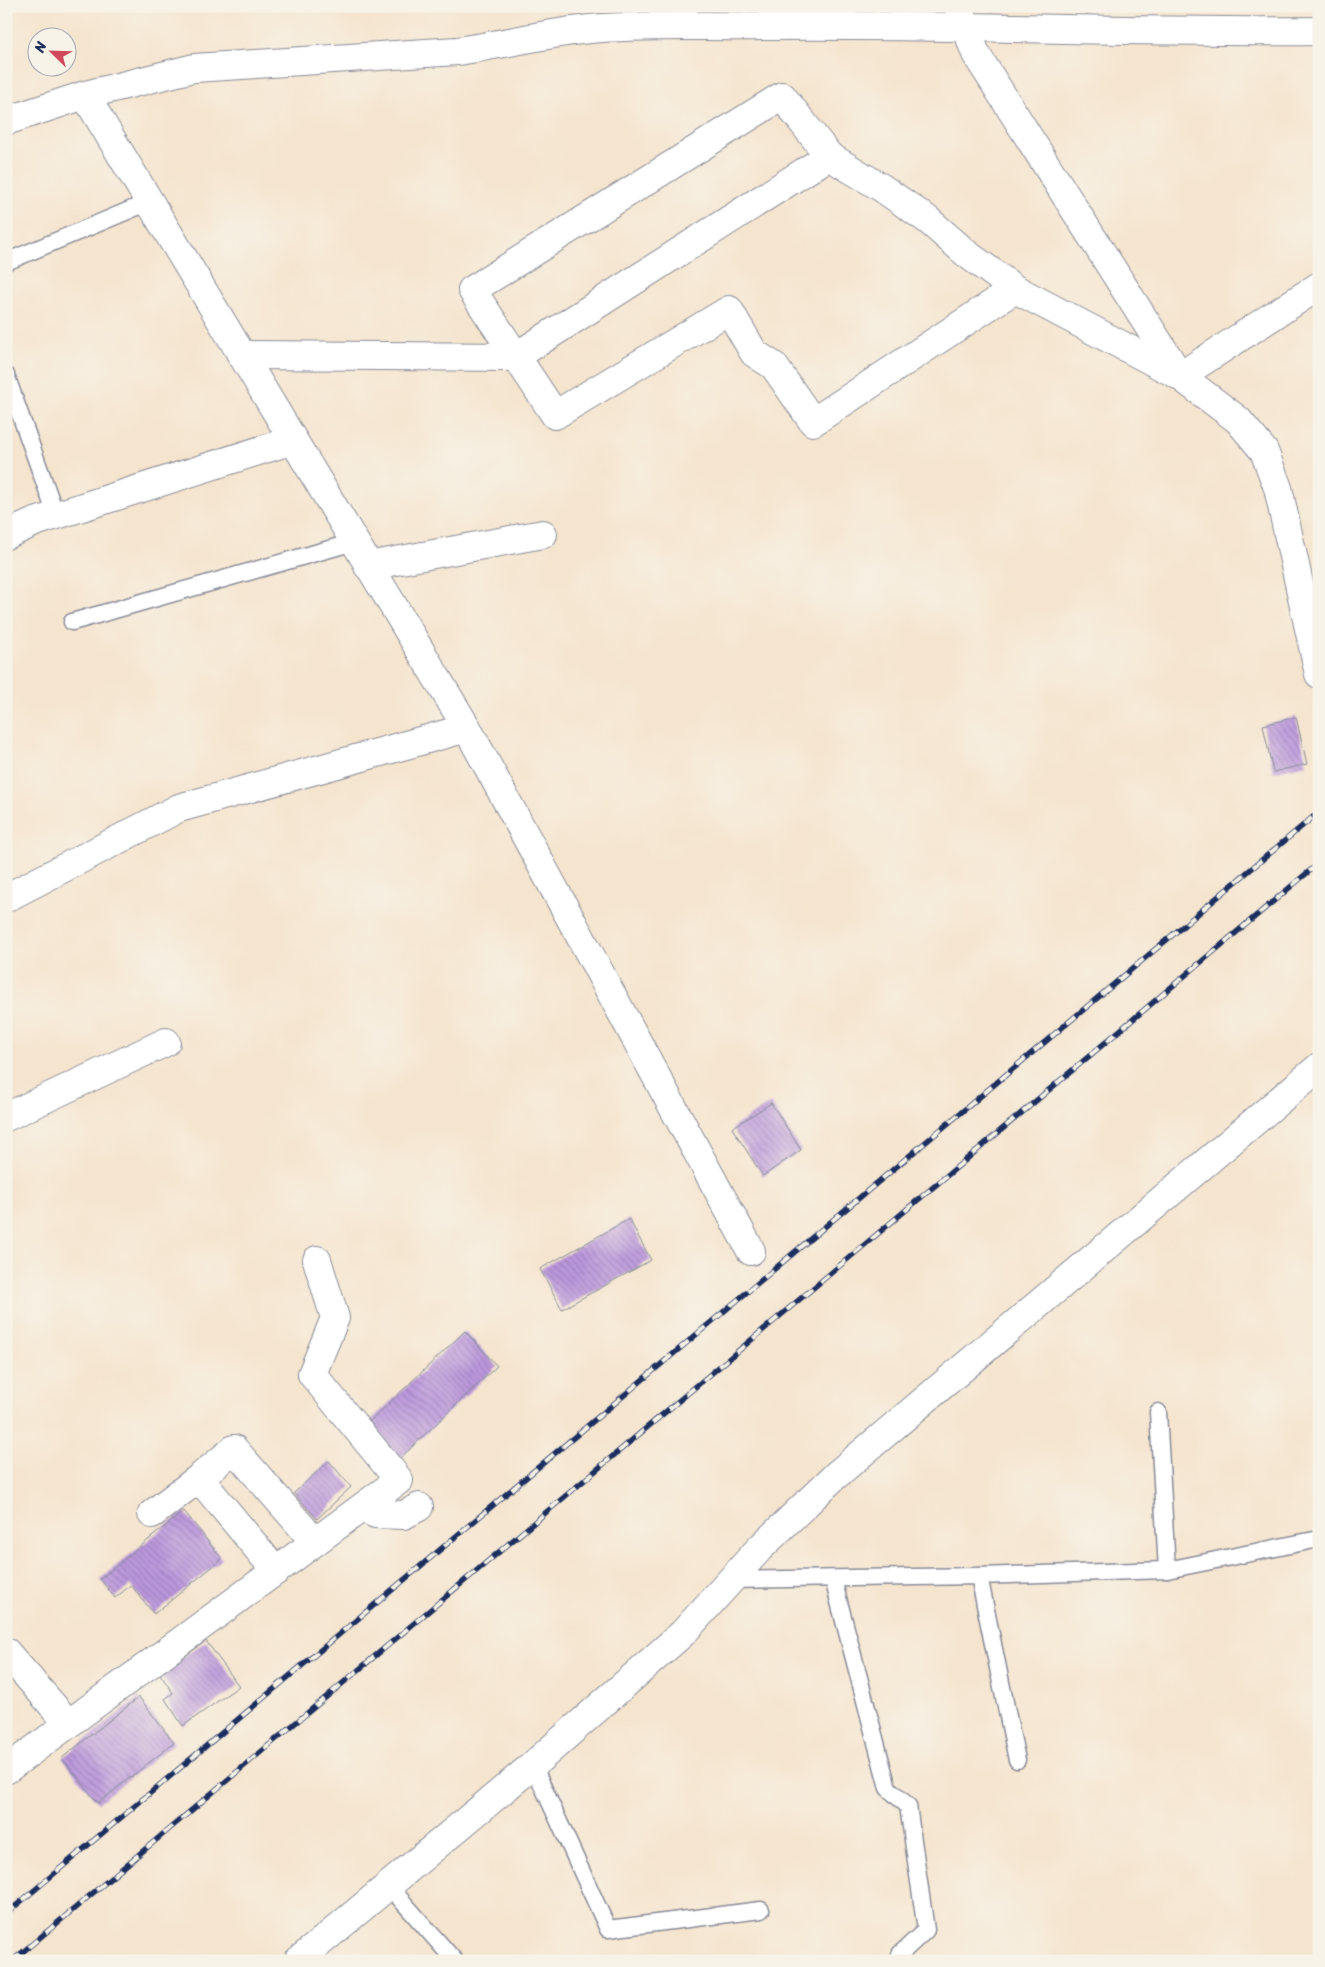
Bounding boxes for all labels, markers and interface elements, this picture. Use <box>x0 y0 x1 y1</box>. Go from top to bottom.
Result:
north arrow <box>28 28 78 78</box>
text: N <box>27 37 54 57</box>

